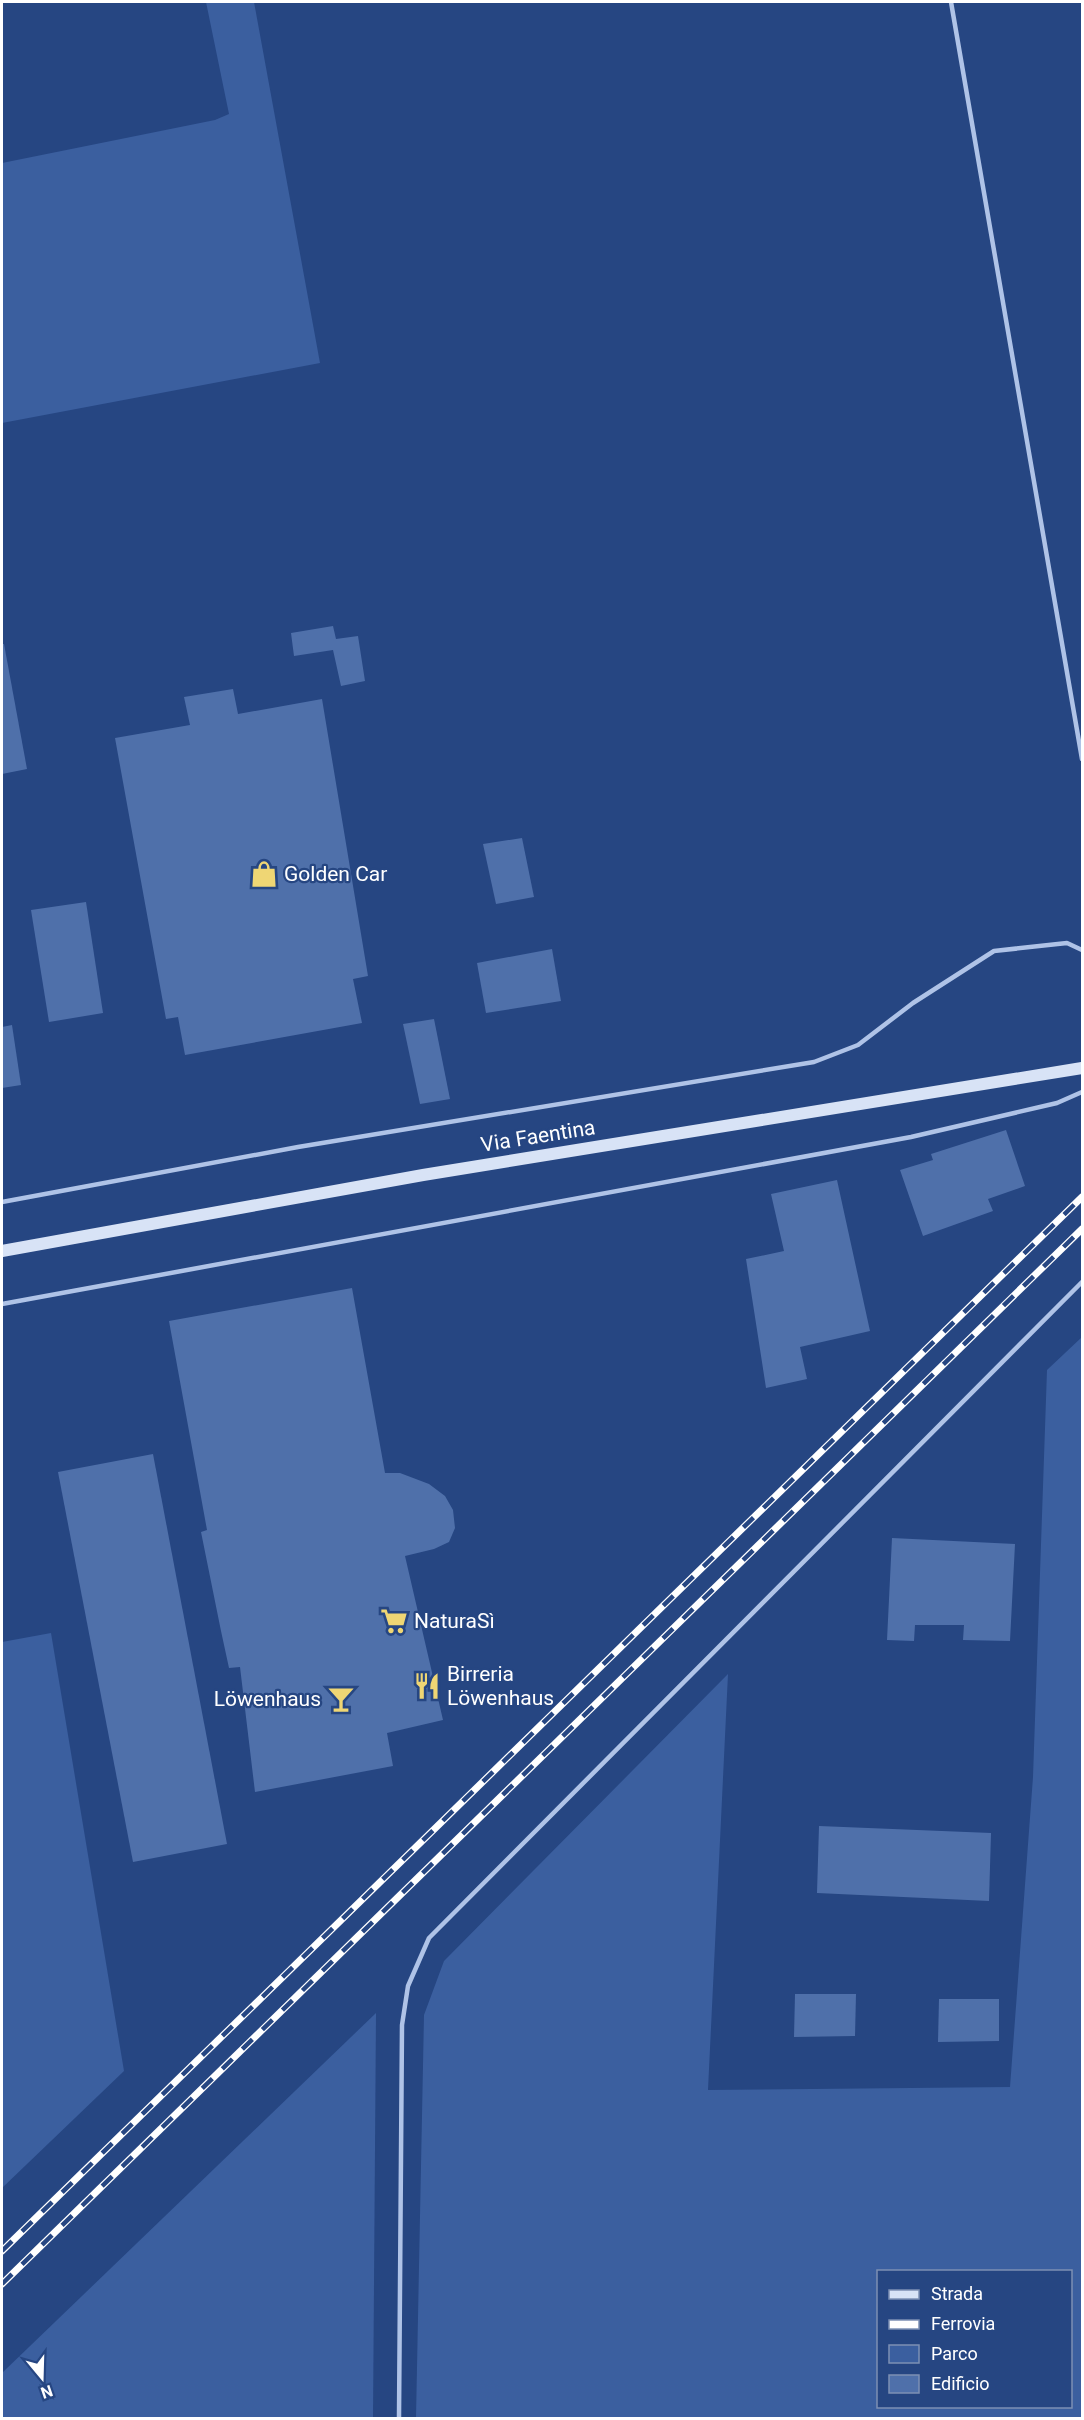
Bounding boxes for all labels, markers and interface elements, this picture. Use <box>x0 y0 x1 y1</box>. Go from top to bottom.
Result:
shop icon: Golden Car <box>249 859 279 889</box>
place label: Golden Car <box>284 862 387 886</box>
street label: Via Faentina <box>479 1115 597 1157</box>
supermarket icon: NaturaSì <box>379 1606 409 1636</box>
place label: NaturaSì <box>414 1609 495 1633</box>
place label: Birreria Löwenhaus <box>447 1662 554 1710</box>
restaurant icon: Birreria Löwenhaus <box>412 1671 442 1701</box>
bar icon: Löwenhaus <box>326 1684 356 1714</box>
place label: Löwenhaus <box>214 1687 321 1711</box>
legend <box>877 2270 1072 2408</box>
text: Strada <box>931 2283 983 2304</box>
text: Ferrovia <box>931 2313 995 2334</box>
text: Parco <box>931 2343 978 2364</box>
north arrow <box>12 2348 72 2408</box>
text: Edificio <box>931 2373 990 2394</box>
text: N <box>38 2381 55 2403</box>

